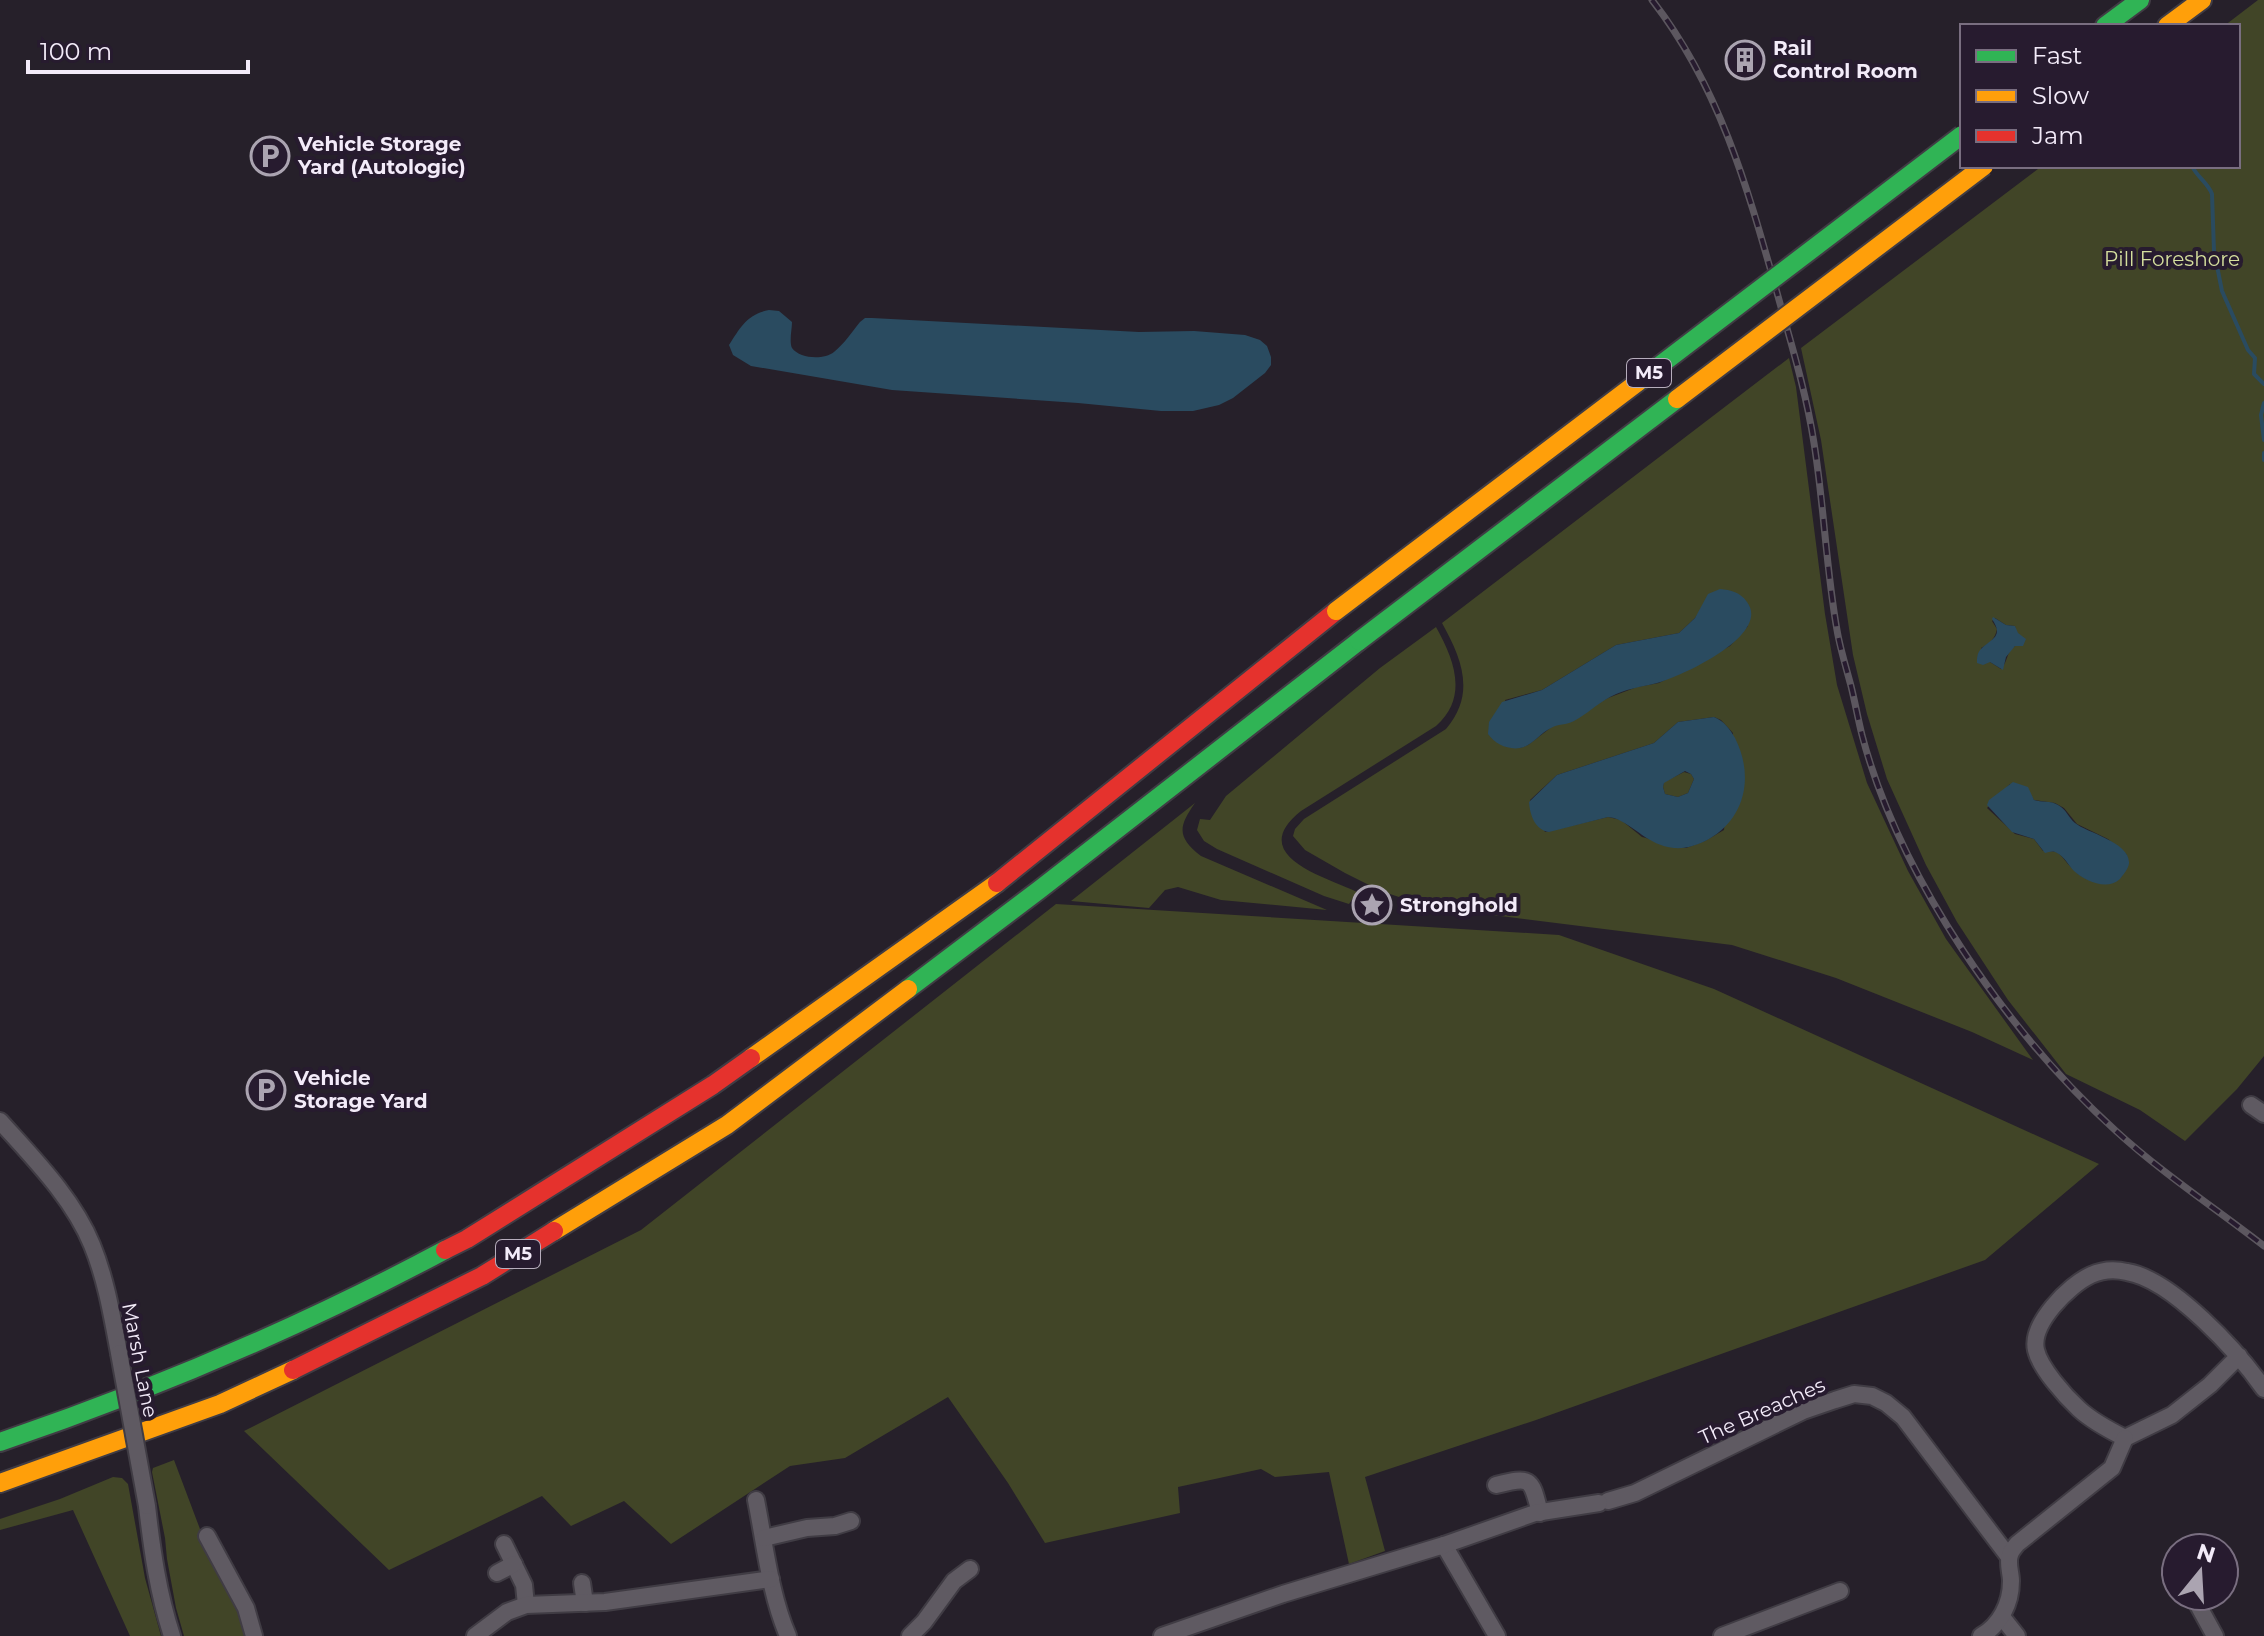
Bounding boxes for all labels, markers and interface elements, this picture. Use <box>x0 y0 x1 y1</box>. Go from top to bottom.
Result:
scale bar <box>28 24 248 74</box>
legend <box>1960 24 2240 168</box>
place label: Rail Control Room <box>1773 36 1918 83</box>
text: 100 m <box>40 37 112 66</box>
building icon: Rail Control Room <box>1724 39 1766 81</box>
text: Fast <box>2032 41 2083 70</box>
text: Slow <box>2032 81 2089 110</box>
text: Jam <box>2031 121 2084 150</box>
place label: Vehicle Storage Yard (Autologic) <box>297 132 466 179</box>
parking icon: Vehicle Storage Yard (Autologic) <box>249 135 291 177</box>
park label: Pill Foreshore <box>2104 247 2240 271</box>
road number: M5 <box>1627 359 1671 387</box>
place icon: Stronghold <box>1351 884 1393 926</box>
place label: Stronghold <box>1400 893 1518 917</box>
place label: Vehicle Storage Yard <box>293 1066 428 1113</box>
parking icon: Vehicle Storage Yard <box>245 1069 287 1111</box>
road number: M5 <box>496 1240 540 1268</box>
street label: Marsh Lane <box>117 1300 163 1420</box>
street label: The Breaches <box>1695 1372 1829 1449</box>
north arrow <box>2160 1532 2240 1612</box>
text: N <box>2193 1538 2219 1569</box>

